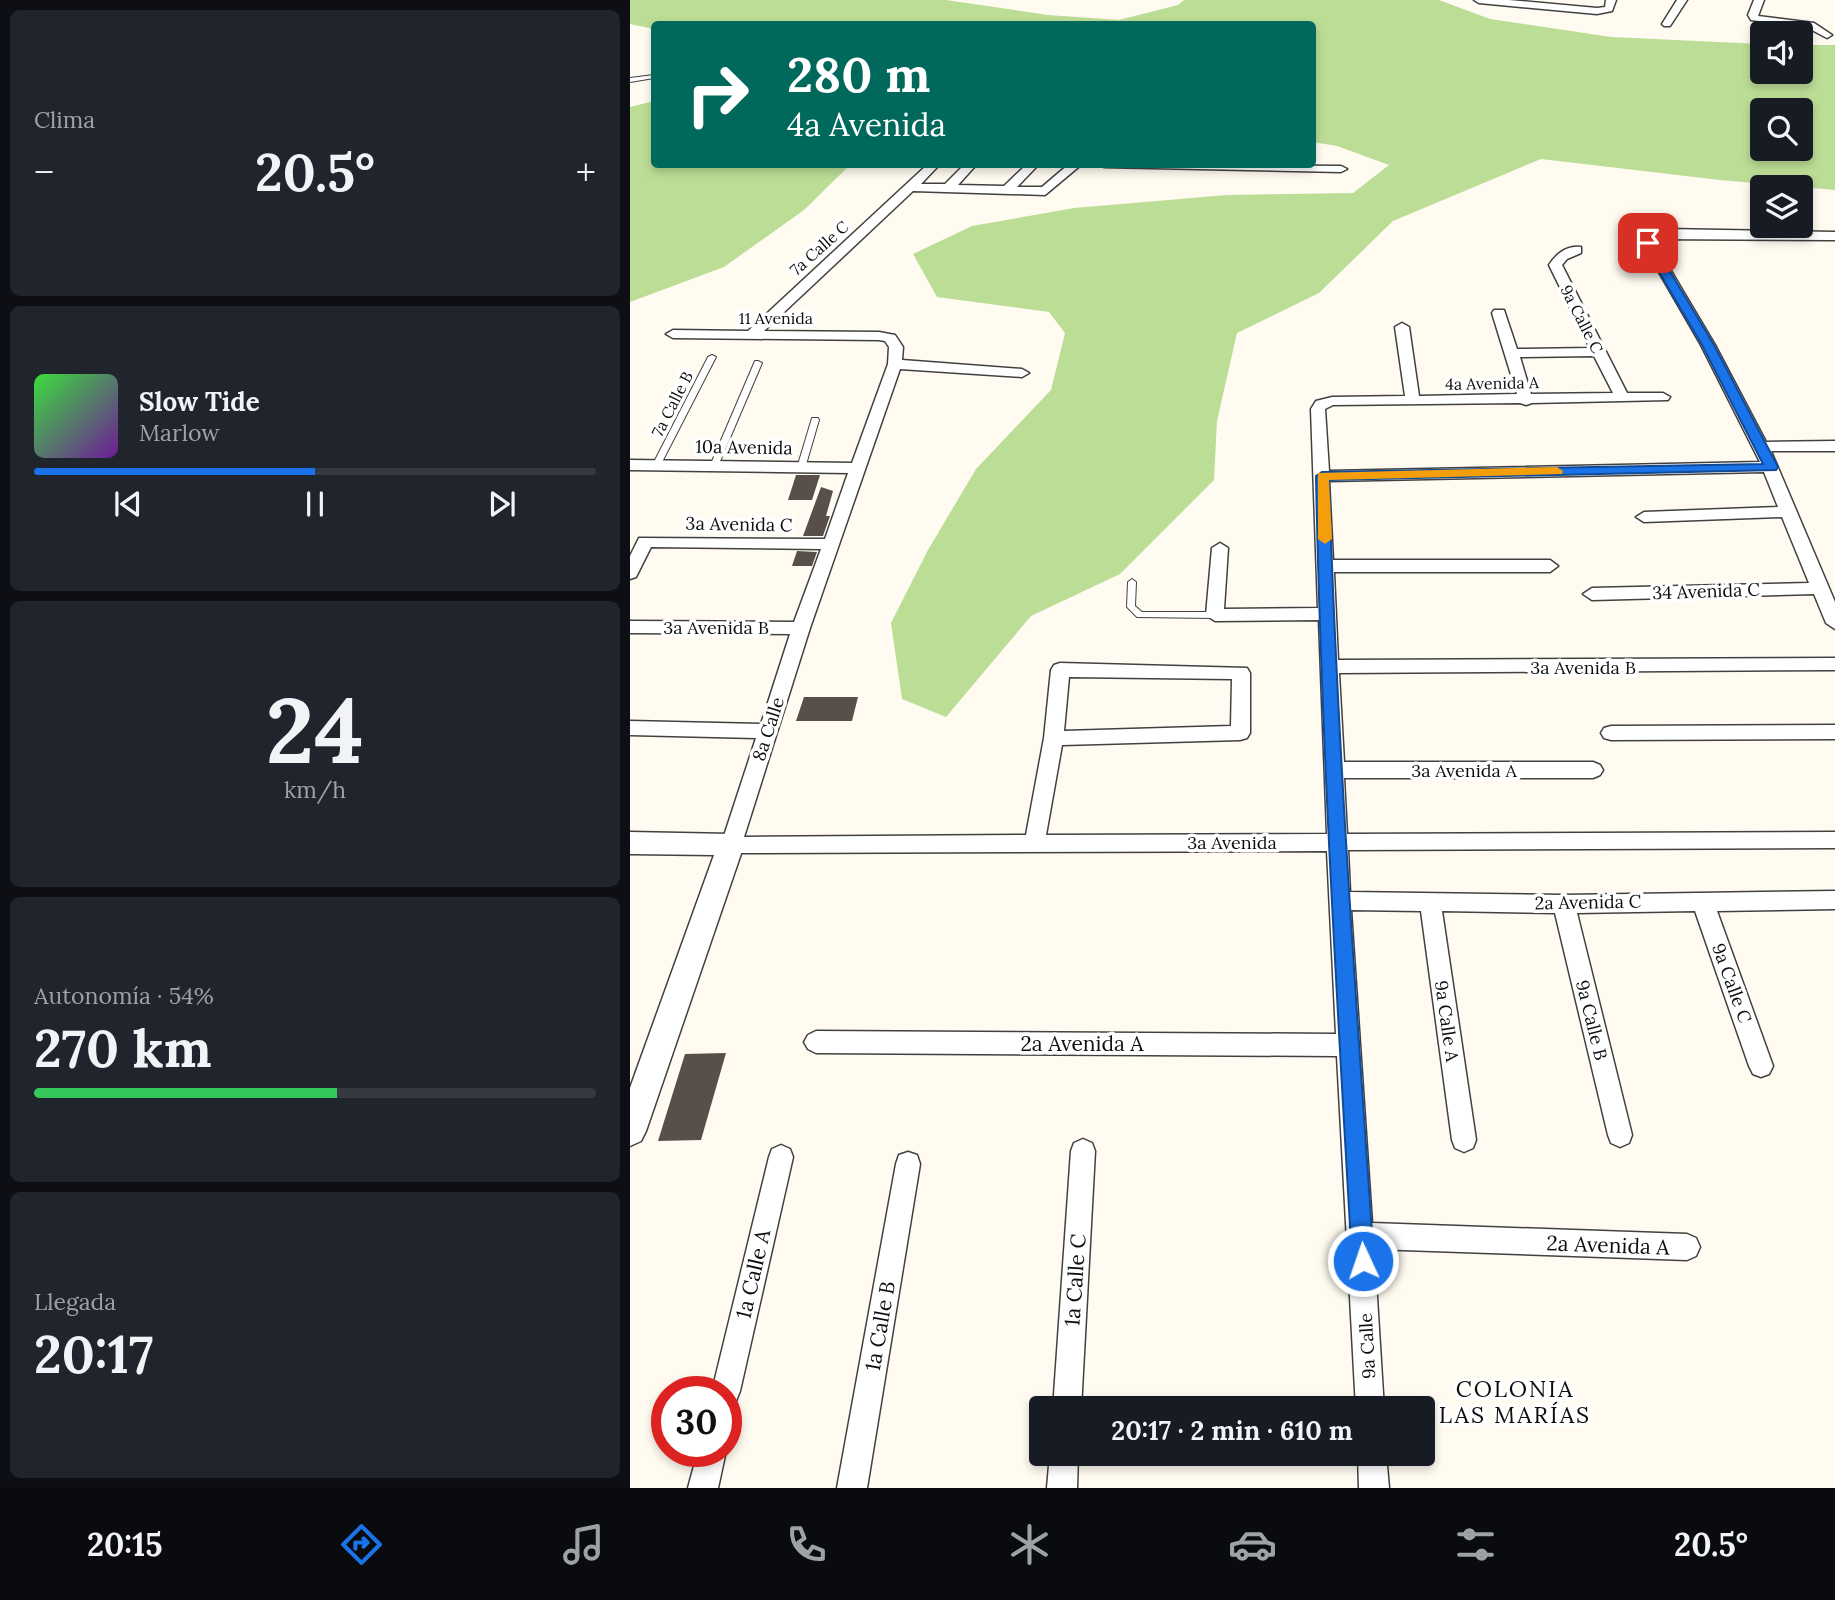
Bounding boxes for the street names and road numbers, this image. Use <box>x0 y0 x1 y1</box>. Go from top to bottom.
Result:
street label: 7a Calle C <box>786 216 852 280</box>
street label: 9a Calle C <box>1556 282 1608 356</box>
street label: 11 Avenida <box>739 308 813 328</box>
street label: 7a Calle B <box>647 368 697 440</box>
street label: 4a Avenida A <box>1445 372 1540 394</box>
street label: 10a Avenida <box>695 435 793 459</box>
street label: 3a Avenida C <box>685 512 793 536</box>
street label: 34 Avenida C <box>1652 578 1761 604</box>
street label: 3a Avenida B <box>663 616 769 639</box>
street label: 3a Avenida B <box>1530 656 1636 679</box>
street label: 8a Calle <box>747 694 789 764</box>
street label: 3a Avenida A <box>1411 759 1518 782</box>
street label: 3a Avenida <box>1187 831 1277 854</box>
street label: 2a Avenida C <box>1534 890 1642 914</box>
street label: 9a Calle C <box>1707 940 1757 1026</box>
street label: 9a Calle B <box>1571 978 1613 1062</box>
street label: 9a Calle A <box>1430 979 1464 1064</box>
street label: 2a Avenida A <box>1021 1030 1144 1057</box>
street label: 1a Calle A <box>730 1226 777 1321</box>
street label: 2a Avenida A <box>1546 1229 1671 1261</box>
street label: 1a Calle C <box>1058 1233 1092 1327</box>
street label: 1a Calle B <box>859 1279 901 1373</box>
street label: 9a Calle <box>1354 1312 1380 1379</box>

